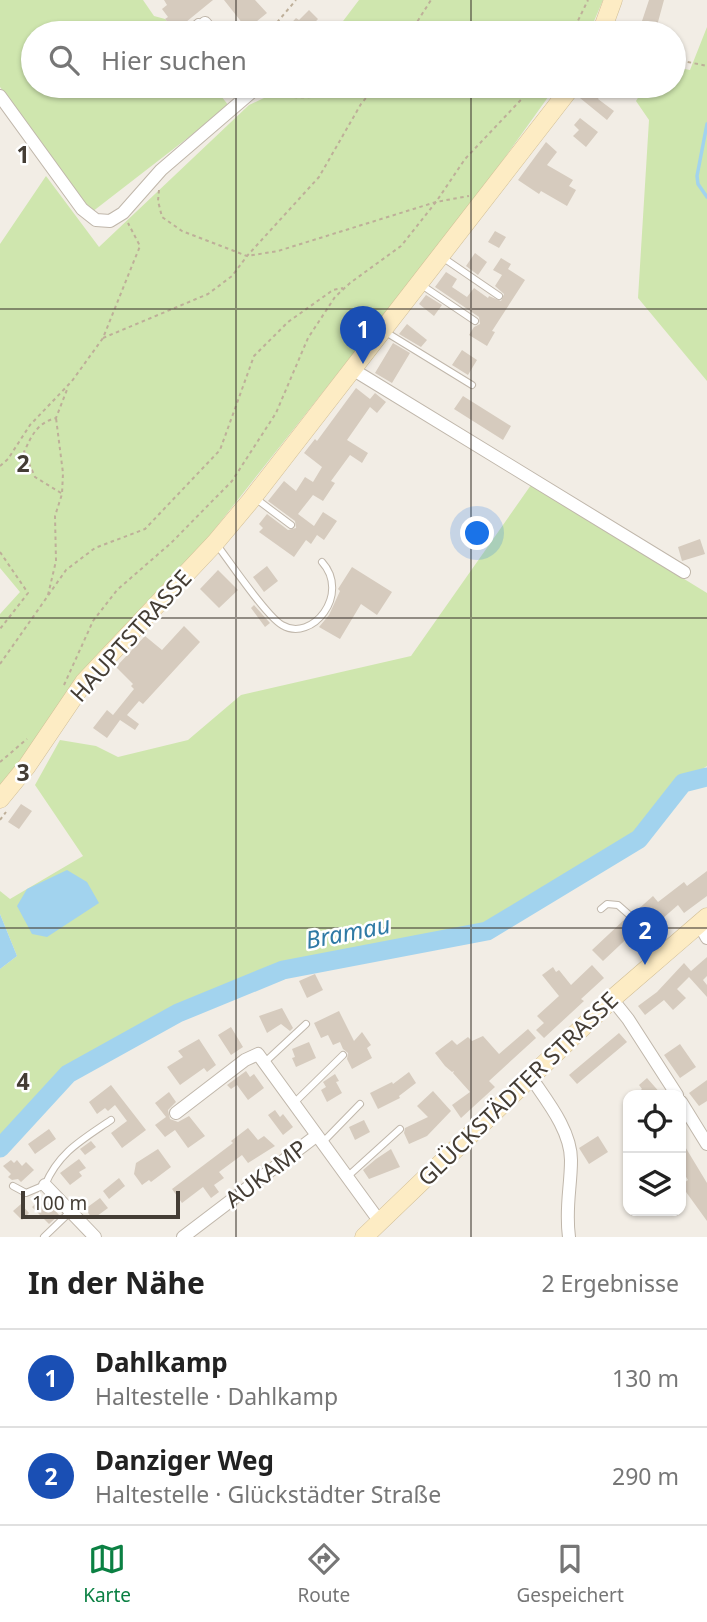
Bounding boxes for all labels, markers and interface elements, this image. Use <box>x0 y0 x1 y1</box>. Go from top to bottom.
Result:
search box <box>21 21 686 98</box>
icon: search <box>45 41 83 79</box>
text: Hier suchen <box>101 42 247 78</box>
text: 1 <box>16 138 30 170</box>
pin: 1 <box>340 306 386 364</box>
text: 2 <box>16 447 30 479</box>
your location <box>460 516 494 550</box>
street label: HAUPTSTRASSE <box>62 562 198 708</box>
text: 3 <box>16 756 30 788</box>
water label: Bramau <box>303 907 393 956</box>
pin: 2 <box>622 907 668 965</box>
street label: GLÜCKSTÄDTER STRASSE <box>410 984 624 1193</box>
text: 4 <box>16 1065 30 1097</box>
map controls <box>623 1090 686 1216</box>
button: locate <box>623 1090 686 1153</box>
street label: AUKAMP <box>218 1132 313 1215</box>
button: layers <box>623 1153 686 1216</box>
scale bar <box>21 1188 180 1220</box>
text: 100 m <box>32 1190 87 1216</box>
text: In der Nähe <box>28 1262 205 1303</box>
text: 2 Ergebnisse <box>541 1267 679 1299</box>
text: Dahlkamp <box>95 1344 228 1380</box>
text: 1 <box>44 1362 58 1394</box>
text: 130 m <box>612 1362 679 1394</box>
text: Haltestelle · Dahlkamp <box>95 1380 338 1412</box>
text: Danziger Weg <box>95 1442 274 1478</box>
text: 2 <box>44 1460 58 1492</box>
text: 290 m <box>612 1460 679 1492</box>
text: Haltestelle · Glückstädter Straße <box>95 1478 441 1510</box>
tab: Karte <box>83 1540 131 1608</box>
tab: Route <box>297 1540 350 1608</box>
tab: Gespeichert <box>517 1540 624 1608</box>

